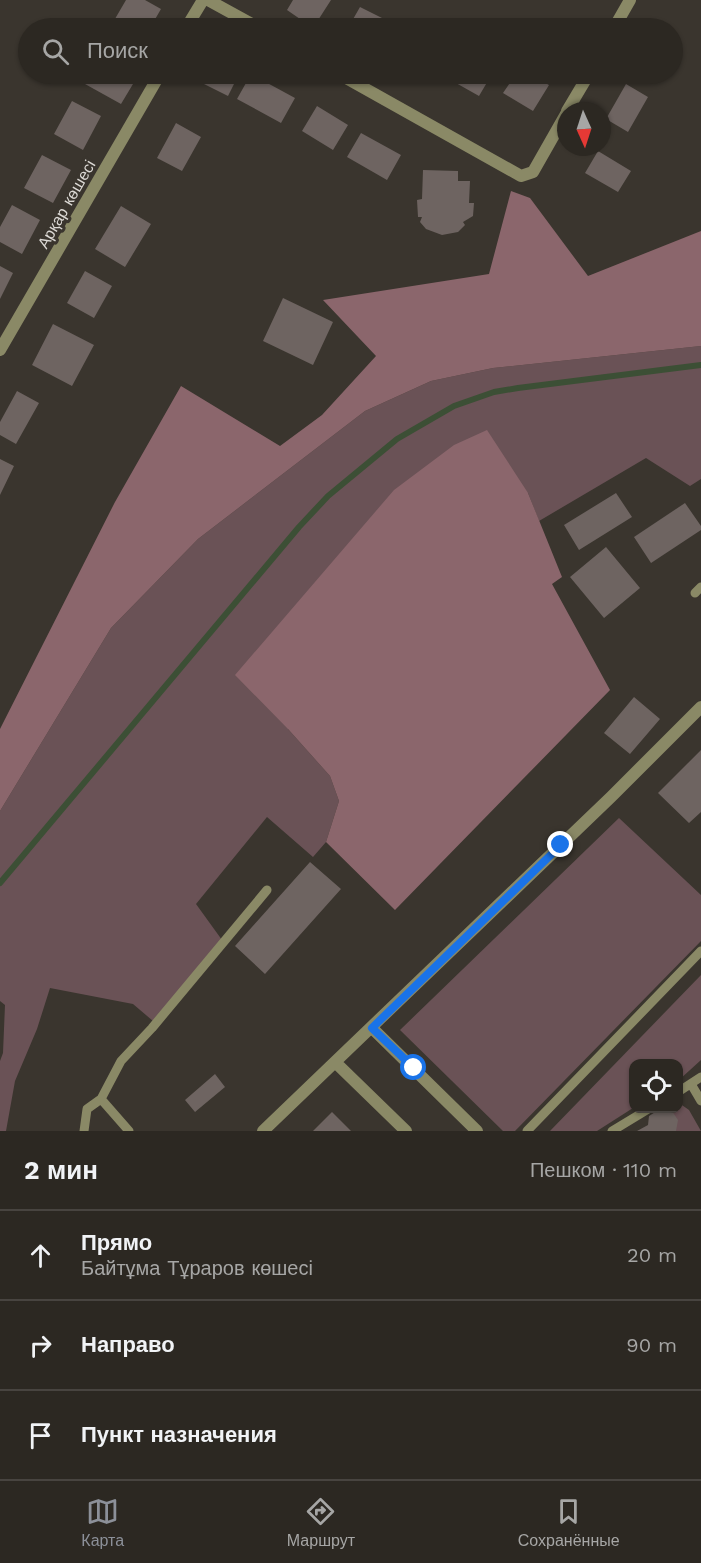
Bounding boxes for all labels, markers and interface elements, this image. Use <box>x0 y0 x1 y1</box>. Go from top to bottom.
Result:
search box <box>18 18 683 84</box>
icon: search <box>39 35 72 68</box>
text: Поиск <box>87 38 148 63</box>
north arrow <box>557 102 611 156</box>
street label: Арқар көшесі <box>33 157 99 252</box>
route end <box>547 831 573 857</box>
route start <box>400 1054 426 1080</box>
map controls <box>629 1059 683 1113</box>
button: locate <box>629 1059 683 1113</box>
text: 2 мин <box>24 1155 98 1185</box>
text: Пешком · 110 m <box>530 1158 677 1182</box>
text: Прямо <box>81 1230 152 1255</box>
icon: ahead <box>24 1239 57 1272</box>
text: 20 m <box>627 1243 677 1267</box>
text: Байтұма Тұраров көшесі <box>81 1256 313 1280</box>
icon: right <box>24 1329 57 1362</box>
text: Направо <box>81 1332 175 1357</box>
text: 90 m <box>626 1333 677 1357</box>
icon: arrive <box>24 1419 57 1452</box>
text: Пункт назначения <box>81 1422 277 1447</box>
tab: Карта <box>81 1495 124 1550</box>
tab: Маршрут <box>287 1495 355 1550</box>
tab: Сохранённые <box>518 1495 620 1550</box>

